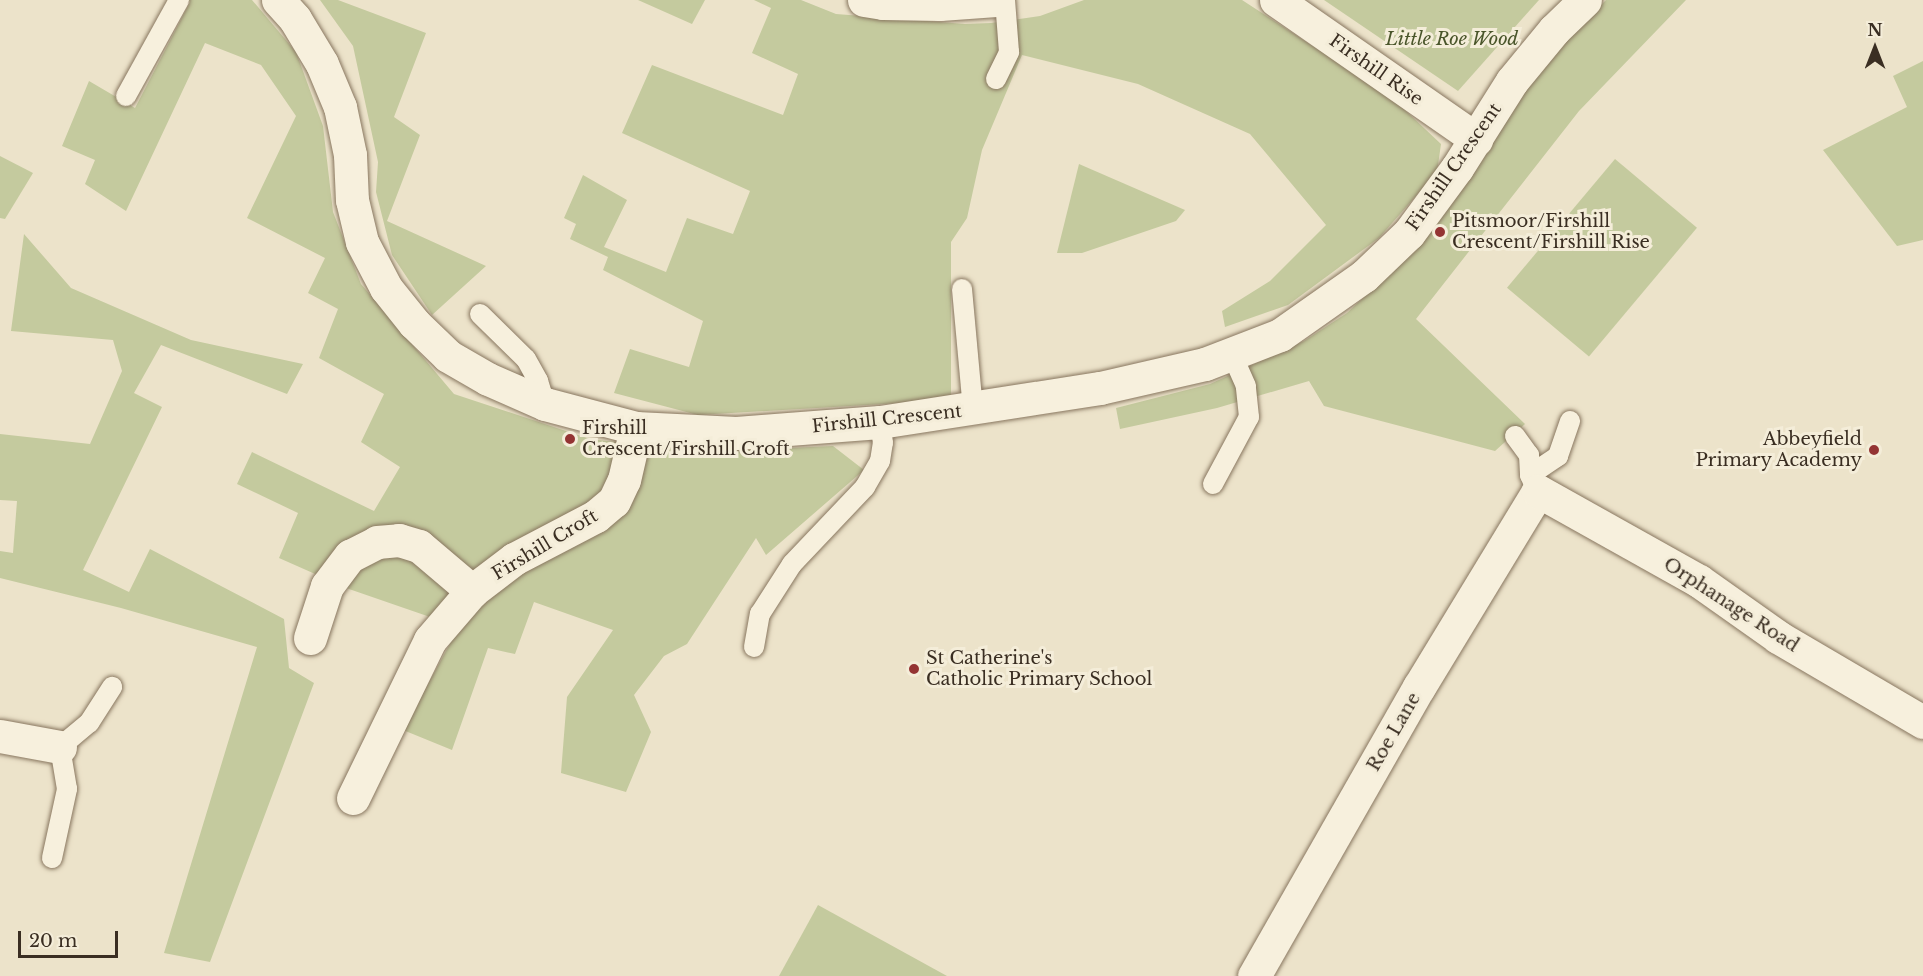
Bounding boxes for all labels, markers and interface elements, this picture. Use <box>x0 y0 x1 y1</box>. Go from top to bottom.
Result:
north arrow <box>1845 18 1905 78</box>
text: N <box>1867 20 1883 40</box>
park label: Little Roe Wood <box>1386 28 1518 50</box>
street label: Firshill Rise <box>1325 30 1427 110</box>
street label: Firshill Crescent <box>1402 99 1506 235</box>
place label: Pitsmoor/Firshill Crescent/Firshill Rise <box>1452 211 1650 254</box>
marker: Pitsmoor/Firshill Crescent/Firshill Rise <box>1433 225 1447 239</box>
street label: Firshill Crescent <box>811 400 963 438</box>
place label: Firshill Crescent/Firshill Croft <box>582 418 790 460</box>
place label: Abbeyfield Primary Academy <box>1694 429 1862 472</box>
marker: Firshill Crescent/Firshill Croft <box>563 432 577 446</box>
marker: Abbeyfield Primary Academy <box>1867 443 1881 457</box>
street label: Firshill Croft <box>488 505 602 585</box>
street label: Orphanage Road <box>1659 553 1803 657</box>
place label: St Catherine's Catholic Primary School <box>926 648 1153 690</box>
marker: St Catherine's Catholic Primary School <box>907 662 921 676</box>
street label: Roe Lane <box>1363 689 1425 775</box>
scale bar <box>21 919 122 957</box>
text: 20 m <box>29 930 77 952</box>

